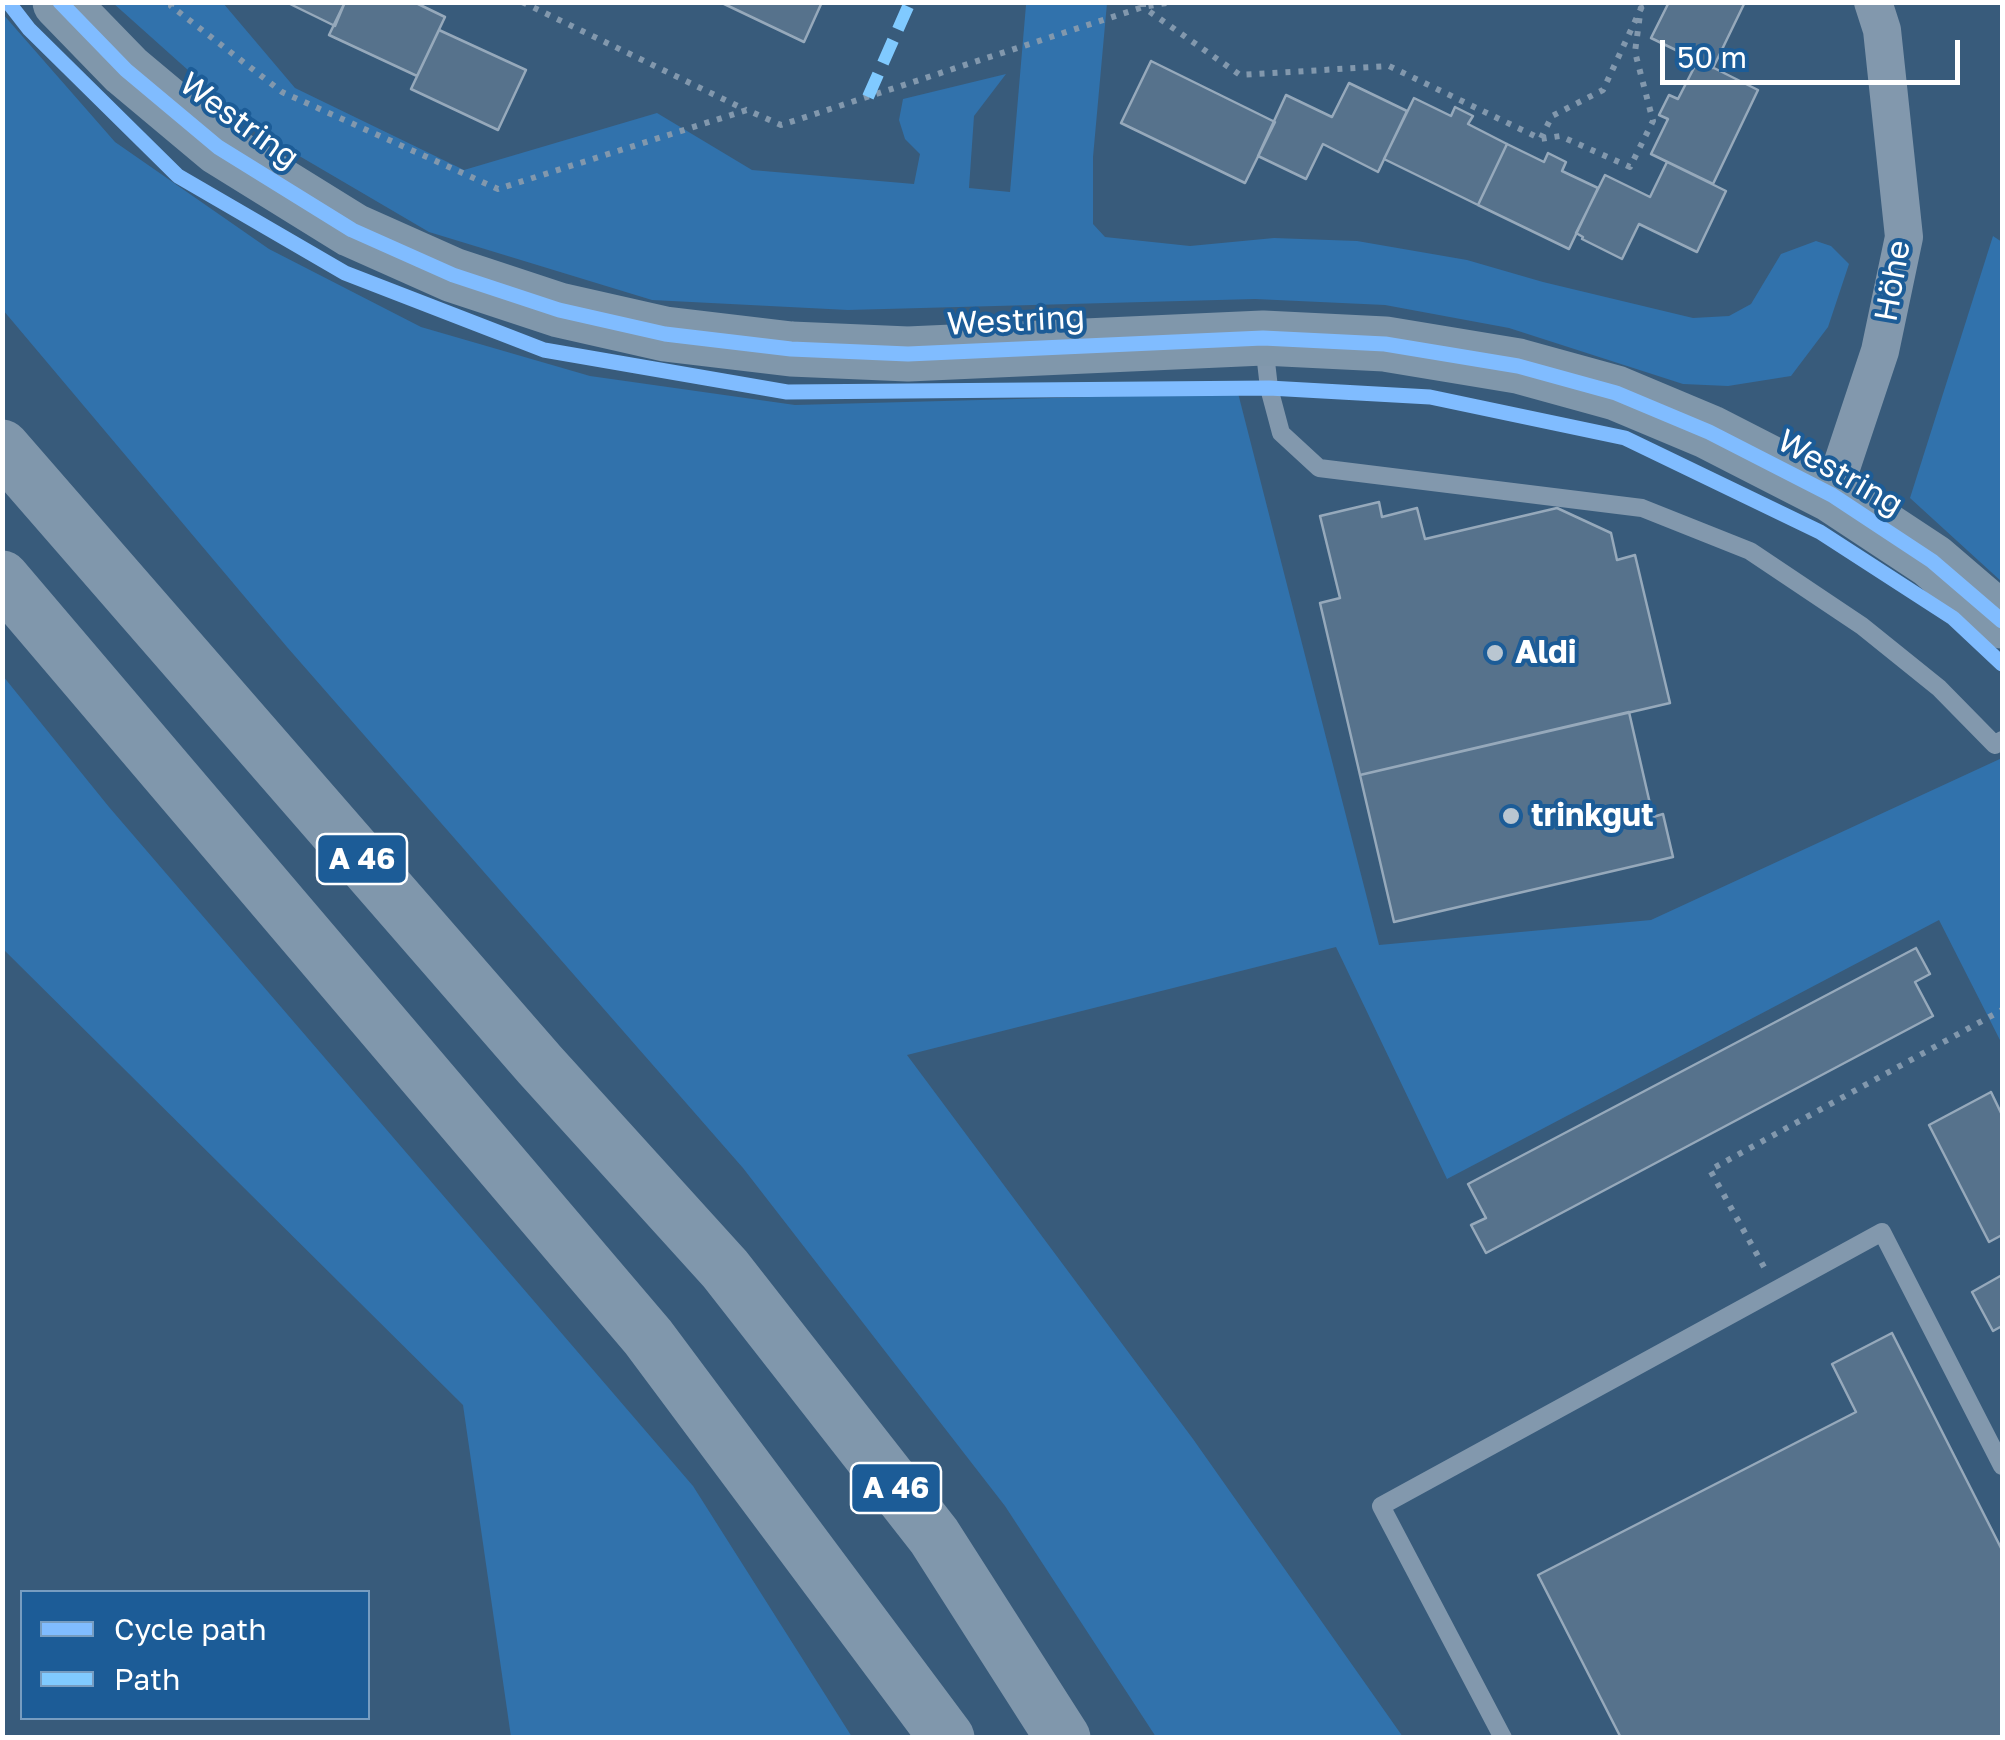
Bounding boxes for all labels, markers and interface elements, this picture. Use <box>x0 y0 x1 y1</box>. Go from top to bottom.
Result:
scale bar <box>1665 20 1965 82</box>
text: 50 m <box>1677 39 1747 75</box>
street label: Westring <box>172 65 306 177</box>
street label: Höhe <box>1867 237 1919 325</box>
street label: Westring <box>946 298 1086 344</box>
street label: Westring <box>1771 422 1909 524</box>
place label: Aldi <box>1515 634 1576 672</box>
marker: Aldi <box>1484 642 1506 664</box>
place label: trinkgut <box>1531 797 1654 835</box>
marker: trinkgut <box>1500 805 1522 827</box>
road number: A 46 <box>317 834 407 884</box>
road number: A 46 <box>851 1463 941 1513</box>
legend <box>20 1590 370 1720</box>
text: Cycle path <box>114 1611 267 1647</box>
text: Path <box>114 1661 180 1697</box>

